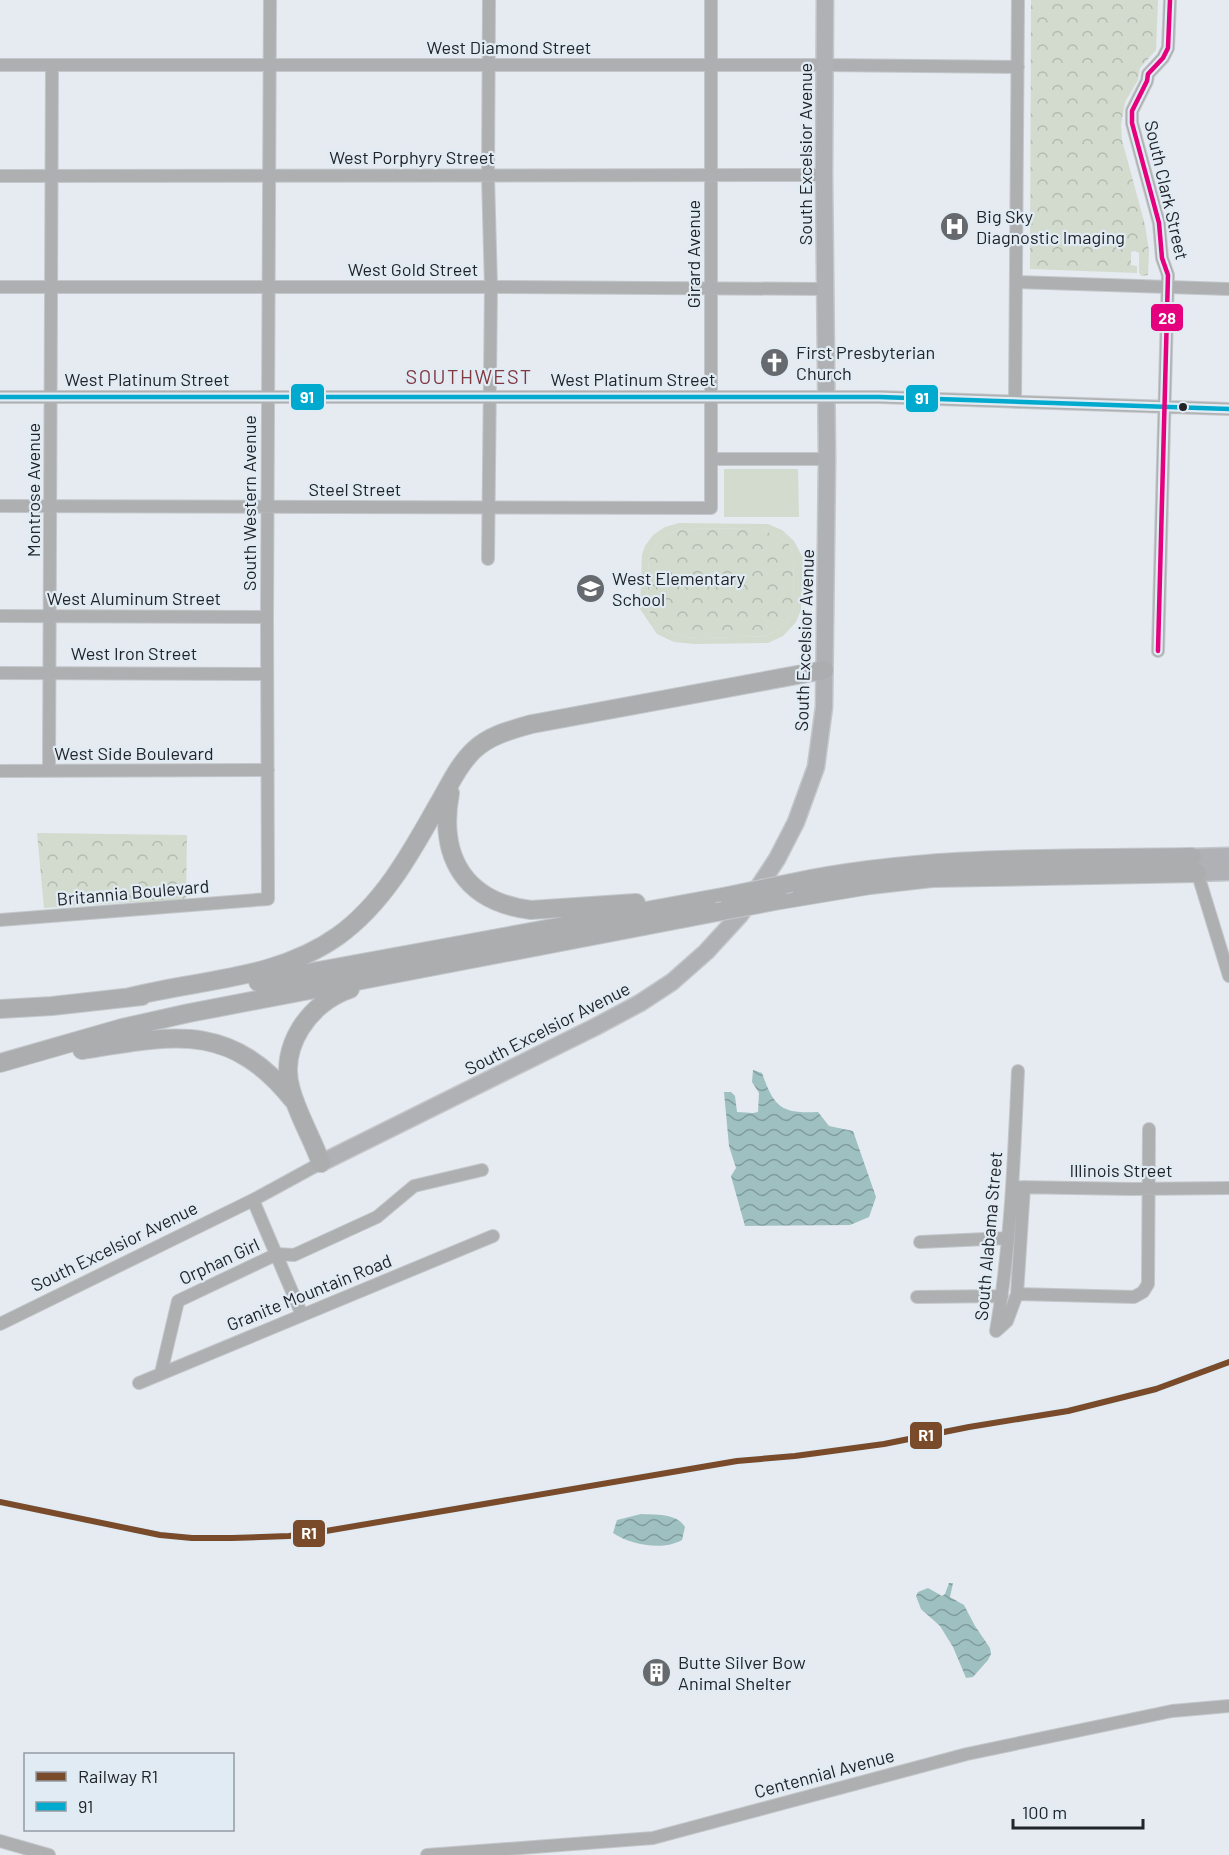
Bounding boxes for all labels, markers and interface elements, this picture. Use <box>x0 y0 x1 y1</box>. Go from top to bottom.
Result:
street label: West Diamond Street <box>427 36 591 58</box>
street label: South Excelsior Avenue <box>794 63 816 245</box>
street label: South Clark Street <box>1140 118 1194 262</box>
street label: West Porphyry Street <box>329 146 495 168</box>
street label: Girard Avenue <box>682 200 704 308</box>
place label: Big Sky Diagnostic Imaging <box>976 205 1125 248</box>
hospital icon: Big Sky Diagnostic Imaging <box>939 210 971 242</box>
street label: West Gold Street <box>348 258 478 280</box>
line badge: 28 <box>1150 303 1184 332</box>
text: 28 <box>1158 308 1176 327</box>
place label: First Presbyterian Church <box>796 341 935 384</box>
church icon: First Presbyterian Church <box>759 346 791 378</box>
district label: SOUTHWEST <box>405 364 533 388</box>
street label: West Platinum Street <box>64 368 230 390</box>
street label: West Platinum Street <box>550 368 716 390</box>
line badge: 91 <box>290 383 325 411</box>
line badge: 91 <box>905 384 939 413</box>
text: 91 <box>300 387 314 406</box>
text: 91 <box>915 388 929 407</box>
unlabelled marker <box>1177 401 1189 413</box>
street label: South Western Avenue <box>238 415 260 591</box>
street label: Montrose Avenue <box>22 423 44 557</box>
street label: Steel Street <box>309 478 401 500</box>
street label: South Excelsior Avenue <box>790 548 818 732</box>
place label: West Elementary School <box>612 567 745 610</box>
school or university icon: West Elementary School <box>575 572 607 604</box>
street label: West Aluminum Street <box>47 587 221 609</box>
street label: West Iron Street <box>71 642 197 664</box>
street label: West Side Boulevard <box>54 742 214 764</box>
street label: Britannia Boulevard <box>56 874 210 910</box>
street label: South Excelsior Avenue <box>461 977 633 1079</box>
street label: South Alabama Street <box>970 1150 1006 1322</box>
street label: Illinois Street <box>1070 1159 1172 1181</box>
street label: South Excelsior Avenue <box>27 1196 201 1296</box>
street label: Orphan Girl <box>175 1233 263 1289</box>
street label: Granite Mountain Road <box>223 1249 395 1335</box>
line badge: R1 <box>909 1421 943 1450</box>
text: R1 <box>918 1425 934 1444</box>
line badge: R1 <box>292 1519 326 1548</box>
text: R1 <box>301 1523 317 1542</box>
place label: Butte Silver Bow Animal Shelter <box>678 1651 806 1694</box>
building icon: Butte Silver Bow Animal Shelter <box>641 1656 673 1688</box>
street label: Centennial Avenue <box>752 1744 896 1802</box>
legend <box>24 1753 234 1831</box>
text: Railway R1 <box>78 1765 158 1787</box>
scale bar <box>1013 1792 1144 1830</box>
text: 91 <box>78 1795 93 1817</box>
text: 100 m <box>1022 1801 1067 1823</box>

